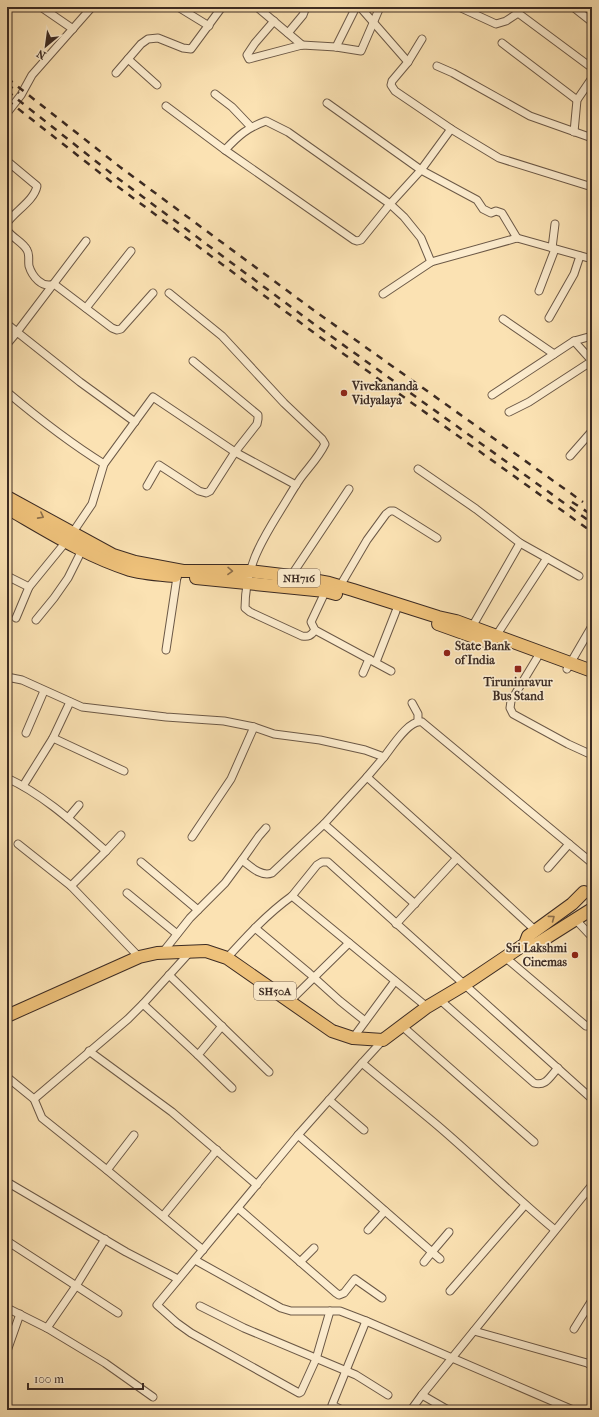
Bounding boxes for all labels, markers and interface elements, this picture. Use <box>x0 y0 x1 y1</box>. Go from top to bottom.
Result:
north arrow <box>26 26 66 66</box>
text: N <box>34 46 48 62</box>
place label: Vivekananda Vidyalaya <box>351 379 418 408</box>
marker: Vivekananda Vidyalaya <box>339 388 349 398</box>
one-way arrow <box>37 511 45 519</box>
one-way arrow <box>227 567 233 575</box>
road number: NH716 <box>278 569 320 587</box>
place label: State Bank of India <box>455 639 511 667</box>
marker: State Bank of India <box>442 648 452 658</box>
marker: Tiruninravur Bus Stand <box>513 664 523 674</box>
place label: Tiruninravur Bus Stand <box>482 675 553 703</box>
one-way arrow <box>548 916 555 923</box>
place label: Sri Lakshmi Cinemas <box>506 941 568 969</box>
marker: Sri Lakshmi Cinemas <box>570 950 580 960</box>
road number: SH50A <box>254 982 296 1000</box>
scale bar <box>28 1365 143 1391</box>
text: 100 m <box>34 1372 64 1386</box>

